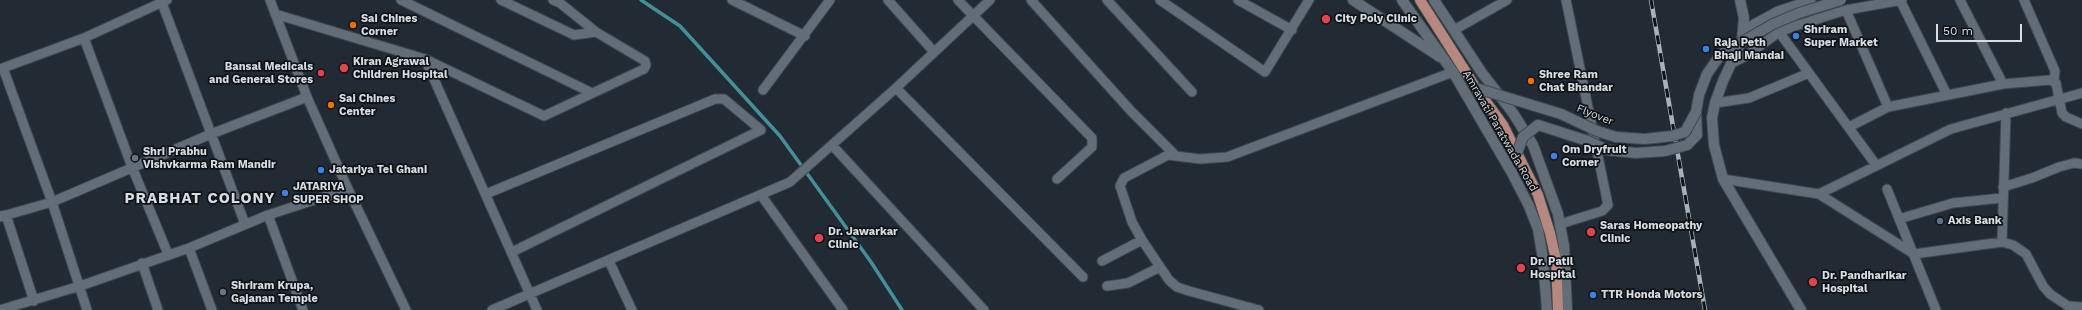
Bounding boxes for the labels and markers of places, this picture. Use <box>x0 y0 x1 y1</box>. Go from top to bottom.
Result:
place label: Sai Chines Corner <box>361 12 417 38</box>
place label: City Poly Clinic <box>1335 12 1417 26</box>
marker: City Poly Clinic <box>1320 13 1332 25</box>
marker: Sai Chines Corner <box>348 20 358 30</box>
place label: Shriram Super Market <box>1804 23 1878 49</box>
marker: Shriram Super Market <box>1791 31 1801 41</box>
place label: Raja Peth Bhaji Mandai <box>1714 36 1784 62</box>
marker: Raja Peth Bhaji Mandai <box>1701 44 1711 54</box>
place label: Kiran Agrawal Children Hospital <box>353 55 448 81</box>
place label: Bansal Medicals and General Stores <box>209 60 313 86</box>
marker: Kiran Agrawal Children Hospital <box>338 62 350 74</box>
marker: Bansal Medicals and General Stores <box>316 68 326 78</box>
place label: Shree Ram Chat Bhandar <box>1539 68 1613 94</box>
marker: Shree Ram Chat Bhandar <box>1526 76 1536 86</box>
place label: Sai Chines Center <box>339 92 395 118</box>
marker: Sai Chines Center <box>326 100 336 110</box>
place label: Om Dryfruit Corner <box>1562 143 1626 169</box>
place label: Shri Prabhu Vishvkarma Ram Mandir <box>143 145 276 171</box>
marker: Om Dryfruit Corner <box>1549 151 1559 161</box>
marker: Shri Prabhu Vishvkarma Ram Mandir <box>130 153 140 163</box>
place label: Jatariya Tel Ghani <box>329 163 427 177</box>
marker: Jatariya Tel Ghani <box>316 165 326 175</box>
place label: JATARIYA SUPER SHOP <box>293 180 364 206</box>
marker: JATARIYA SUPER SHOP <box>280 188 290 198</box>
place label: Axis Bank <box>1948 214 2002 228</box>
marker: Axis Bank <box>1935 216 1945 226</box>
place label: Saras Homeopathy Clinic <box>1600 219 1702 245</box>
place label: Dr. Jawarkar Clinic <box>828 225 898 251</box>
marker: Saras Homeopathy Clinic <box>1585 226 1597 238</box>
marker: Dr. Jawarkar Clinic <box>813 232 825 244</box>
place label: Dr. Patil Hospital <box>1530 255 1576 281</box>
marker: Dr. Patil Hospital <box>1515 262 1527 274</box>
place label: Dr. Pandharikar Hospital <box>1822 269 1907 295</box>
marker: Dr. Pandharikar Hospital <box>1807 276 1819 288</box>
place label: Shriram Krupa, Gajanan Temple <box>231 279 318 305</box>
marker: Shriram Krupa, Gajanan Temple <box>218 287 228 297</box>
place label: TTR Honda Motors <box>1601 288 1702 302</box>
marker: TTR Honda Motors <box>1588 290 1598 300</box>

